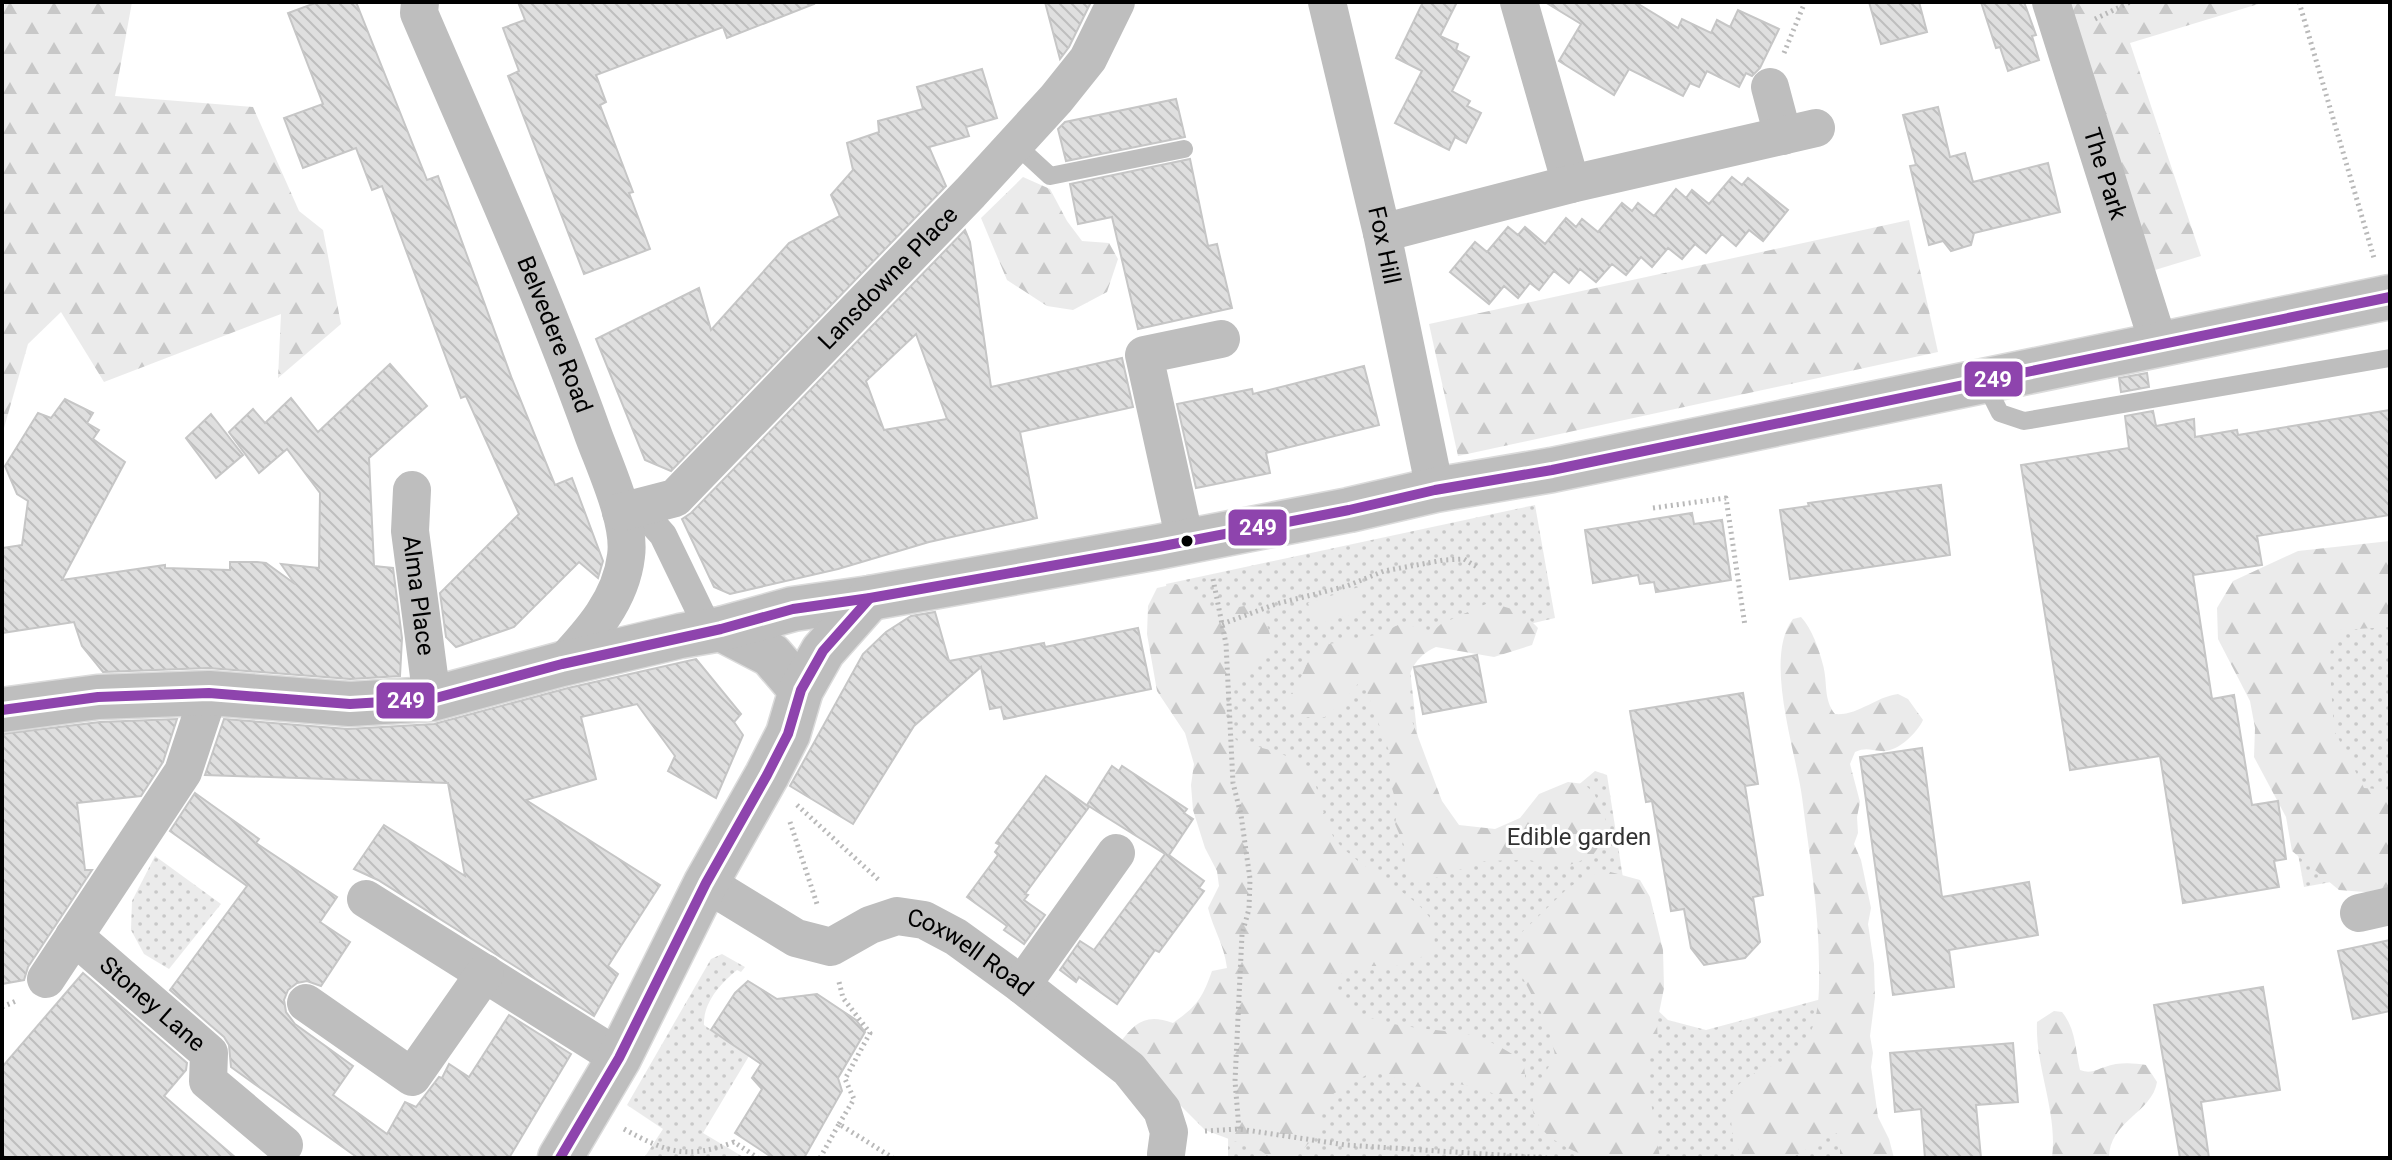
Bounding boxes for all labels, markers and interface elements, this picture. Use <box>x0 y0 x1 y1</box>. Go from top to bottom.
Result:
street label: The Park <box>2077 124 2133 224</box>
street label: Lansdowne Place <box>812 201 963 355</box>
street label: Fox Hill <box>1362 204 1406 287</box>
street label: Belvedere Road <box>511 252 598 416</box>
line badge: 249 <box>1963 360 2024 398</box>
text: 249 <box>1974 367 2012 392</box>
line badge: 249 <box>1227 508 1288 547</box>
text: 249 <box>1239 515 1277 540</box>
unlabelled marker <box>1179 533 1195 549</box>
street label: Alma Place <box>397 534 440 657</box>
line badge: 249 <box>375 681 436 720</box>
text: 249 <box>387 688 425 713</box>
park label: Edible garden <box>1507 823 1651 851</box>
street label: Coxwell Road <box>906 904 1039 1002</box>
street label: Stoney Lane <box>94 951 211 1057</box>

